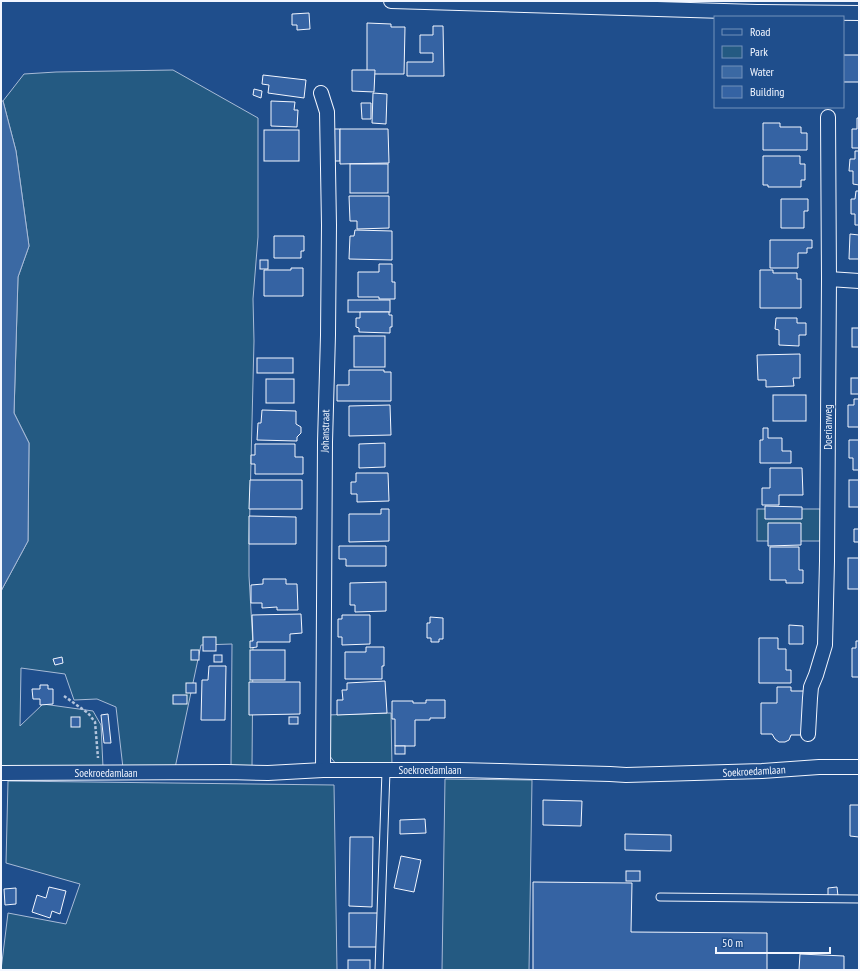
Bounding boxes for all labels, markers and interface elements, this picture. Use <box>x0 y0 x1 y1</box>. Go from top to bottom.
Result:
legend <box>714 16 844 108</box>
text: Road <box>750 24 770 39</box>
text: Park <box>750 44 768 59</box>
text: Water <box>750 64 775 79</box>
text: Building <box>750 84 785 99</box>
street label: Doerianweg <box>821 404 835 450</box>
street label: Johanstraat <box>318 409 332 454</box>
street label: Soekroedamlaan <box>722 762 786 780</box>
street label: Soekroedamlaan <box>398 763 462 777</box>
street label: Soekroedamlaan <box>74 766 138 780</box>
scale bar <box>716 929 830 955</box>
text: 50 m <box>722 935 743 950</box>

